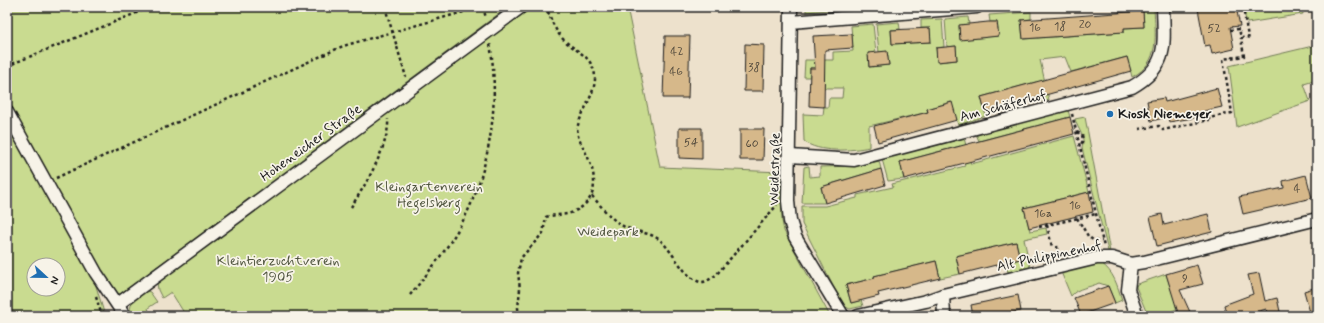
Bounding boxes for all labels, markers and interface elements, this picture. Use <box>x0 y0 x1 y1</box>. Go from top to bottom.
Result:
house number: 20 <box>1079 17 1092 33</box>
house number: 18 <box>1054 19 1066 35</box>
house number: 16 <box>1029 20 1041 36</box>
house number: 52 <box>1207 21 1221 37</box>
house number: 42 <box>670 44 684 60</box>
house number: 38 <box>748 60 760 76</box>
house number: 46 <box>669 64 683 80</box>
street label: Am Schäferhof <box>958 86 1048 126</box>
street label: Hoheneicher Straße <box>257 100 365 186</box>
place label: Kiosk Niemeyer <box>1118 105 1212 123</box>
marker: Kiosk Niemeyer <box>1105 109 1115 119</box>
street label: Weidestraße <box>765 132 785 206</box>
house number: 54 <box>684 135 698 151</box>
house number: 60 <box>745 136 759 152</box>
park label: Kleingartenverein Hegelsberg <box>375 178 483 214</box>
house number: 4 <box>1294 181 1301 197</box>
house number: 16 <box>1069 198 1081 214</box>
house number: 16a <box>1034 206 1052 222</box>
park label: Weidepark <box>577 223 639 241</box>
street label: Alt Philippinenhof <box>995 236 1103 276</box>
park label: Kleintierzuchtverein 1905 <box>217 252 339 286</box>
north arrow <box>26 257 66 297</box>
house number: 9 <box>1182 271 1188 287</box>
text: N <box>46 274 62 286</box>

